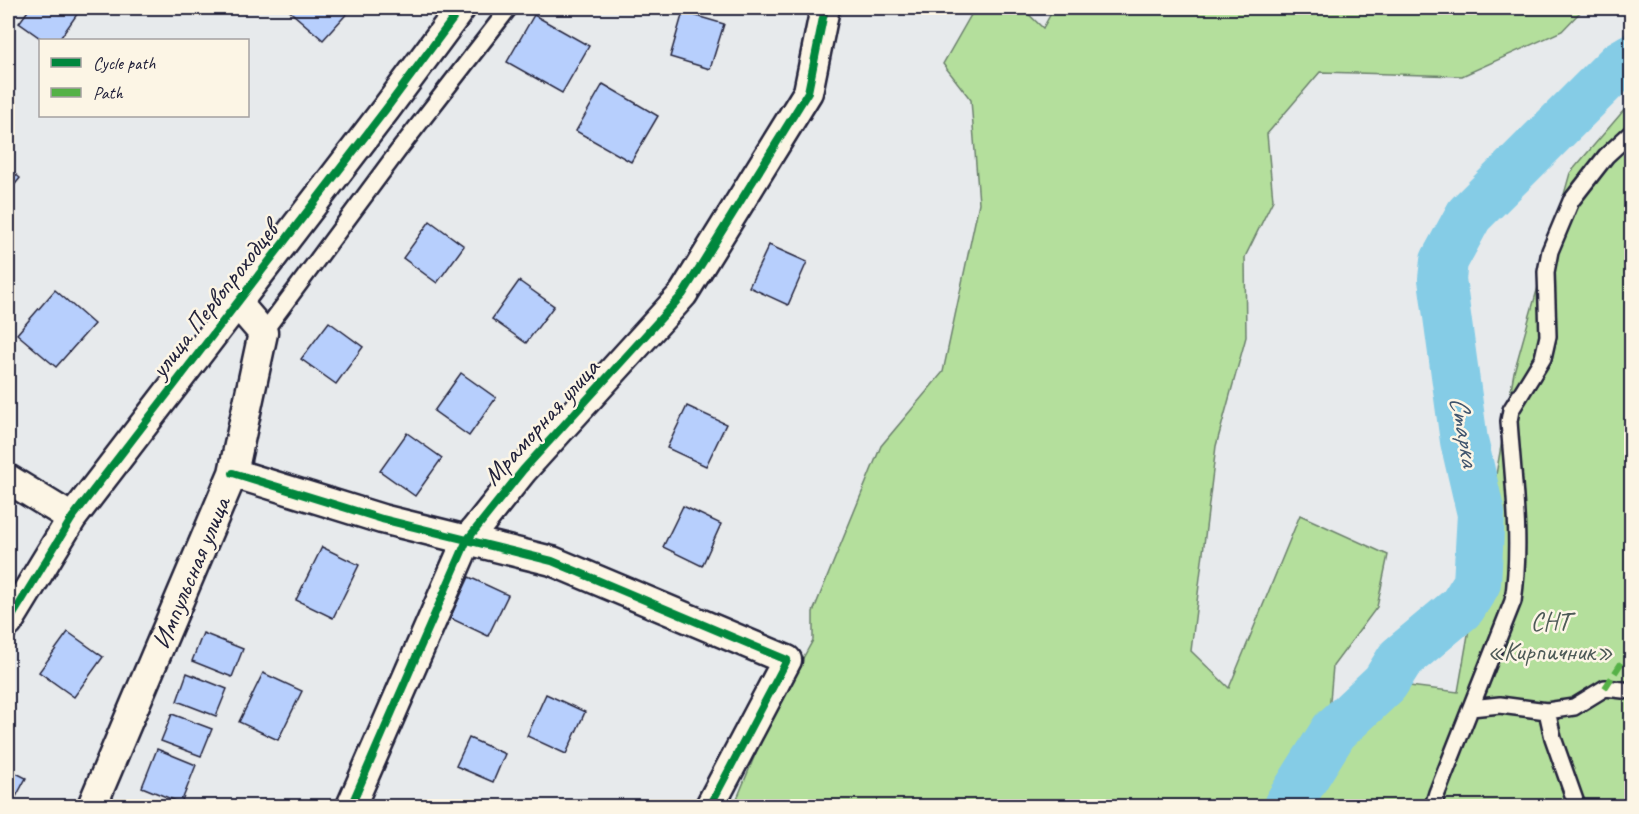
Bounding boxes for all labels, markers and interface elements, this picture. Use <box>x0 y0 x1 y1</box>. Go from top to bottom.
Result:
legend <box>39 39 249 117</box>
text: Cycle path <box>93 52 156 74</box>
text: Path <box>93 82 123 104</box>
street label: улица Первопроходцев <box>141 210 289 386</box>
street label: Мраморная улица <box>476 351 608 492</box>
water label: Старка <box>1442 393 1488 471</box>
street label: Импульсная улица <box>144 490 239 654</box>
park label: СНТ «Кирпичник» <box>1487 605 1613 668</box>

